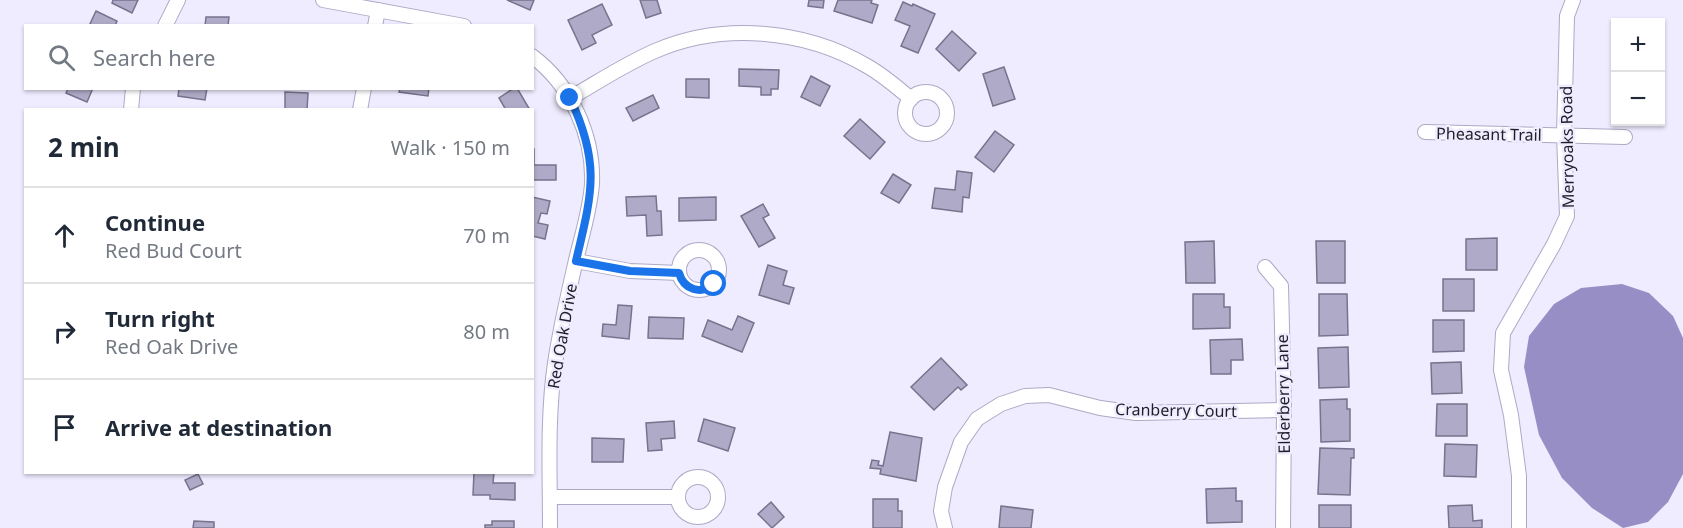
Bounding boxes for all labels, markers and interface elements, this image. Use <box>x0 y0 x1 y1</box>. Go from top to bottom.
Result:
map controls <box>1611 18 1665 126</box>
button: + <box>1611 18 1665 72</box>
search box <box>24 24 534 90</box>
icon: search <box>45 41 78 74</box>
text: Search here <box>93 42 215 72</box>
button: − <box>1611 72 1665 126</box>
route end <box>556 84 582 110</box>
street label: Merryoaks Road <box>1555 86 1579 208</box>
street label: Pheasant Trail <box>1436 122 1542 146</box>
text: 2 min <box>48 129 120 165</box>
text: Walk · 150 m <box>391 134 510 161</box>
text: Continue <box>105 207 205 237</box>
icon: ahead <box>48 219 81 252</box>
text: 70 m <box>463 222 510 249</box>
text: Red Bud Court <box>105 237 242 264</box>
route start <box>700 270 726 296</box>
street label: Red Oak Drive <box>542 282 582 390</box>
text: Turn right <box>105 303 215 333</box>
icon: right <box>48 315 81 348</box>
text: 80 m <box>463 318 510 345</box>
text: Red Oak Drive <box>105 333 238 360</box>
street label: Elderberry Lane <box>1271 334 1295 454</box>
street label: Cranberry Court <box>1115 398 1237 422</box>
icon: arrive <box>48 411 81 444</box>
text: Arrive at destination <box>105 412 332 442</box>

